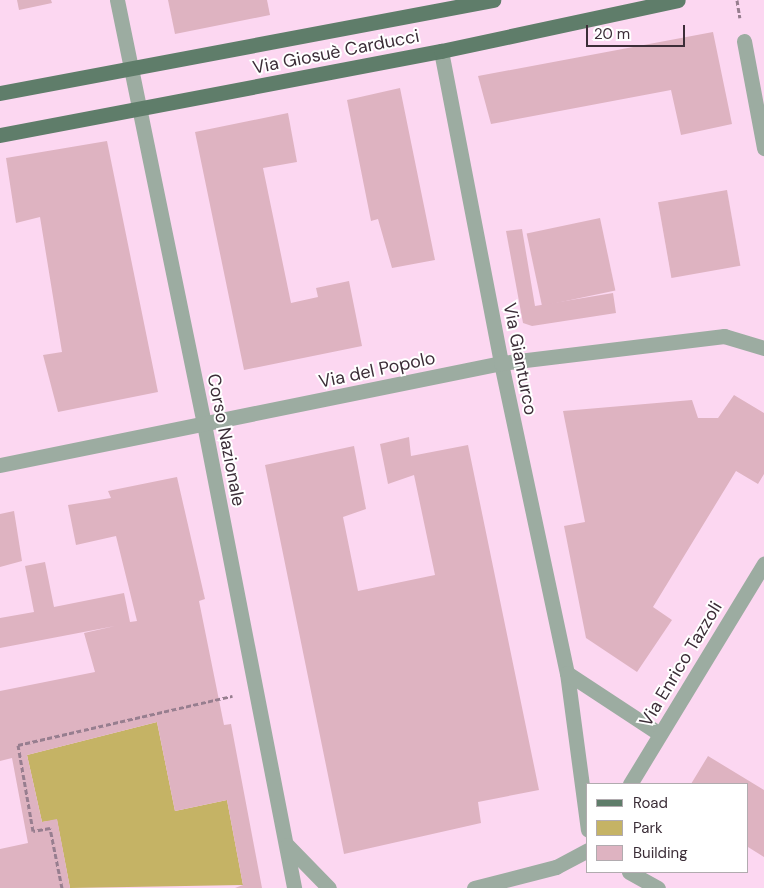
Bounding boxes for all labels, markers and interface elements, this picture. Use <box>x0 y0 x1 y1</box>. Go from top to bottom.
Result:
scale bar <box>589 15 688 47</box>
text: 20 m <box>594 24 630 44</box>
street label: Via Giosuè Carducci <box>251 25 421 79</box>
street label: Via Gianturco <box>499 301 541 417</box>
street label: Via del Popolo <box>317 347 437 393</box>
street label: Corso Nazionale <box>203 372 249 508</box>
street label: Via Enrico Tazzoli <box>635 597 727 731</box>
legend <box>586 783 749 873</box>
text: Road <box>633 793 668 813</box>
text: Park <box>633 818 663 838</box>
text: Building <box>633 843 688 863</box>

